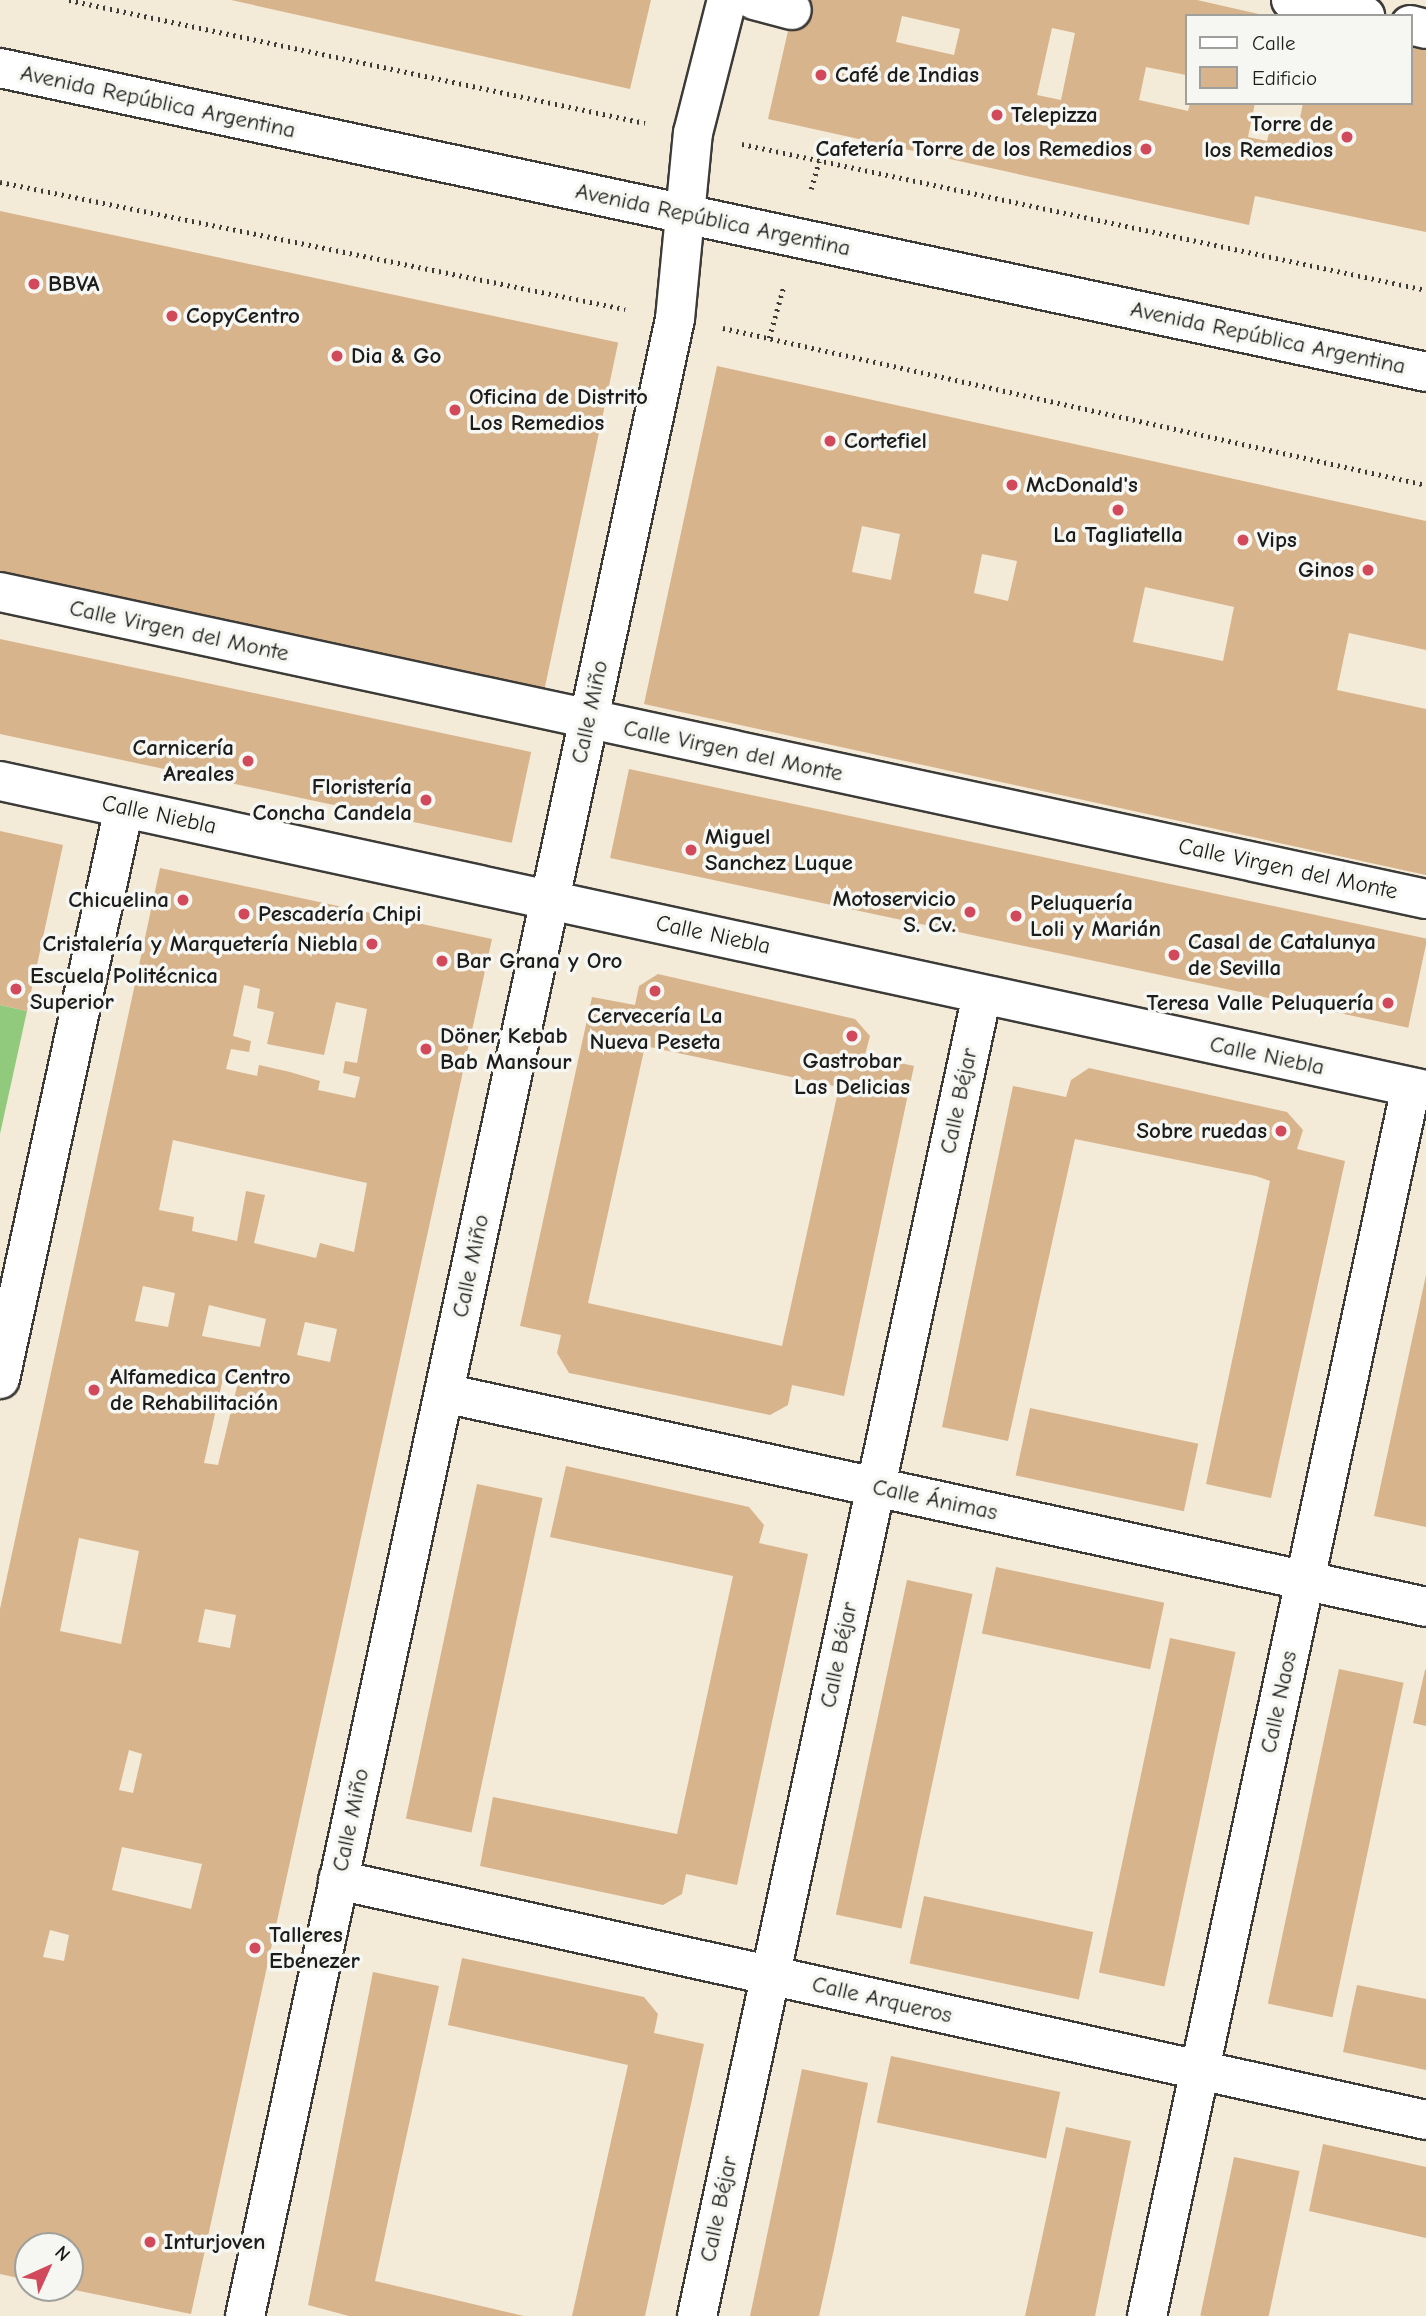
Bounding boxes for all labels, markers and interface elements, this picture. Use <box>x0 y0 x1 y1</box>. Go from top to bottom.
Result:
legend <box>1184 14 1412 105</box>
text: Calle <box>1252 31 1295 55</box>
street label: Avenida República Argentina <box>18 59 298 145</box>
place label: Café de Indias <box>835 61 979 89</box>
text: Edificio <box>1252 66 1317 90</box>
marker: Café de Indias <box>813 67 829 83</box>
place label: Telepizza <box>1011 101 1098 129</box>
marker: Telepizza <box>989 107 1005 123</box>
place label: Torre de los Remedios <box>1204 110 1333 164</box>
marker: Torre de los Remedios <box>1339 129 1355 145</box>
place label: Cafetería Torre de los Remedios <box>815 135 1132 163</box>
marker: Cafetería Torre de los Remedios <box>1138 141 1154 157</box>
street label: Avenida República Argentina <box>573 177 853 263</box>
place label: BBVA <box>48 270 100 298</box>
marker: BBVA <box>26 276 42 292</box>
street label: Avenida República Argentina <box>1128 295 1408 381</box>
place label: CopyCentro <box>186 302 300 330</box>
marker: CopyCentro <box>164 308 180 324</box>
place label: Dia & Go <box>351 342 441 370</box>
marker: Dia & Go <box>329 348 345 364</box>
place label: Oficina de Distrito Los Remedios <box>469 383 648 437</box>
marker: Oficina de Distrito Los Remedios <box>447 402 463 418</box>
place label: Cortefiel <box>844 427 927 455</box>
marker: Cortefiel <box>822 433 838 449</box>
place label: McDonald's <box>1026 471 1138 499</box>
marker: McDonald's <box>1004 477 1020 493</box>
marker: La Tagliatella <box>1110 502 1126 518</box>
place label: La Tagliatella <box>1053 521 1183 549</box>
place label: Vips <box>1257 526 1297 554</box>
marker: Vips <box>1235 532 1251 548</box>
place label: Ginos <box>1298 556 1354 584</box>
marker: Ginos <box>1360 562 1376 578</box>
street label: Calle Virgen del Monte <box>67 594 291 668</box>
street label: Calle Miño <box>566 658 614 766</box>
street label: Calle Virgen del Monte <box>621 714 845 788</box>
place label: Carnicería Areales <box>132 734 234 788</box>
marker: Carnicería Areales <box>240 753 256 769</box>
place label: Floristería Concha Candela <box>253 773 412 827</box>
street label: Calle Niebla <box>99 789 219 841</box>
marker: Floristería Concha Candela <box>418 792 434 808</box>
place label: Miguel Sanchez Luque <box>705 823 853 877</box>
street label: Calle Virgen del Monte <box>1176 832 1400 906</box>
marker: Miguel Sanchez Luque <box>683 842 699 858</box>
place label: Motoservicio S. Cv. <box>833 885 956 939</box>
place label: Chicuelina <box>68 886 169 914</box>
place label: Peluquería Loli y Marián <box>1030 889 1161 943</box>
marker: Chicuelina <box>175 892 191 908</box>
place label: Pescadería Chipi <box>258 900 421 928</box>
marker: Motoservicio S. Cv. <box>962 904 978 920</box>
marker: Pescadería Chipi <box>236 906 252 922</box>
marker: Peluquería Loli y Marián <box>1008 908 1024 924</box>
street label: Calle Niebla <box>653 909 773 961</box>
place label: Casal de Catalunya de Sevilla <box>1188 928 1376 982</box>
place label: Cristalería y Marquetería Niebla <box>42 930 358 958</box>
marker: Cristalería y Marquetería Niebla <box>364 936 380 952</box>
place label: Bar Grana y Oro <box>456 947 622 975</box>
marker: Casal de Catalunya de Sevilla <box>1166 947 1182 963</box>
marker: Bar Grana y Oro <box>434 953 450 969</box>
place label: Escuela Politécnica Superior <box>30 962 218 1016</box>
marker: Escuela Politécnica Superior <box>8 981 24 997</box>
marker: Cervecería La Nueva Peseta <box>647 983 663 999</box>
place label: Teresa Valle Peluquería <box>1147 989 1374 1017</box>
marker: Teresa Valle Peluquería <box>1380 995 1396 1011</box>
place label: Cervecería La Nueva Peseta <box>587 1002 723 1056</box>
place label: Döner Kebab Bab Mansour <box>440 1022 572 1076</box>
marker: Gastrobar Las Delicias <box>844 1028 860 1044</box>
street label: Calle Niebla <box>1207 1030 1327 1082</box>
marker: Döner Kebab Bab Mansour <box>418 1041 434 1057</box>
street label: Calle Béjar <box>934 1046 984 1156</box>
place label: Gastrobar Las Delicias <box>794 1047 910 1101</box>
place label: Sobre ruedas <box>1136 1117 1267 1145</box>
marker: Sobre ruedas <box>1273 1123 1289 1139</box>
street label: Calle Miño <box>447 1212 495 1320</box>
place label: Alfamedica Centro de Rehabilitación <box>110 1363 291 1417</box>
marker: Alfamedica Centro de Rehabilitación <box>84 1380 104 1400</box>
street label: Calle Ánimas <box>870 1473 1000 1527</box>
street label: Calle Béjar <box>814 1600 864 1710</box>
street label: Calle Naos <box>1255 1648 1303 1756</box>
street label: Calle Miño <box>327 1766 375 1874</box>
place label: Talleres Ebenezer <box>269 1921 360 1975</box>
marker: Talleres Ebenezer <box>247 1940 263 1956</box>
street label: Calle Arqueros <box>809 1970 955 2030</box>
street label: Calle Béjar <box>694 2154 744 2264</box>
place label: Inturjoven <box>164 2228 265 2256</box>
north arrow <box>14 2232 84 2302</box>
marker: Inturjoven <box>142 2234 158 2250</box>
text: N <box>50 2241 75 2266</box>

